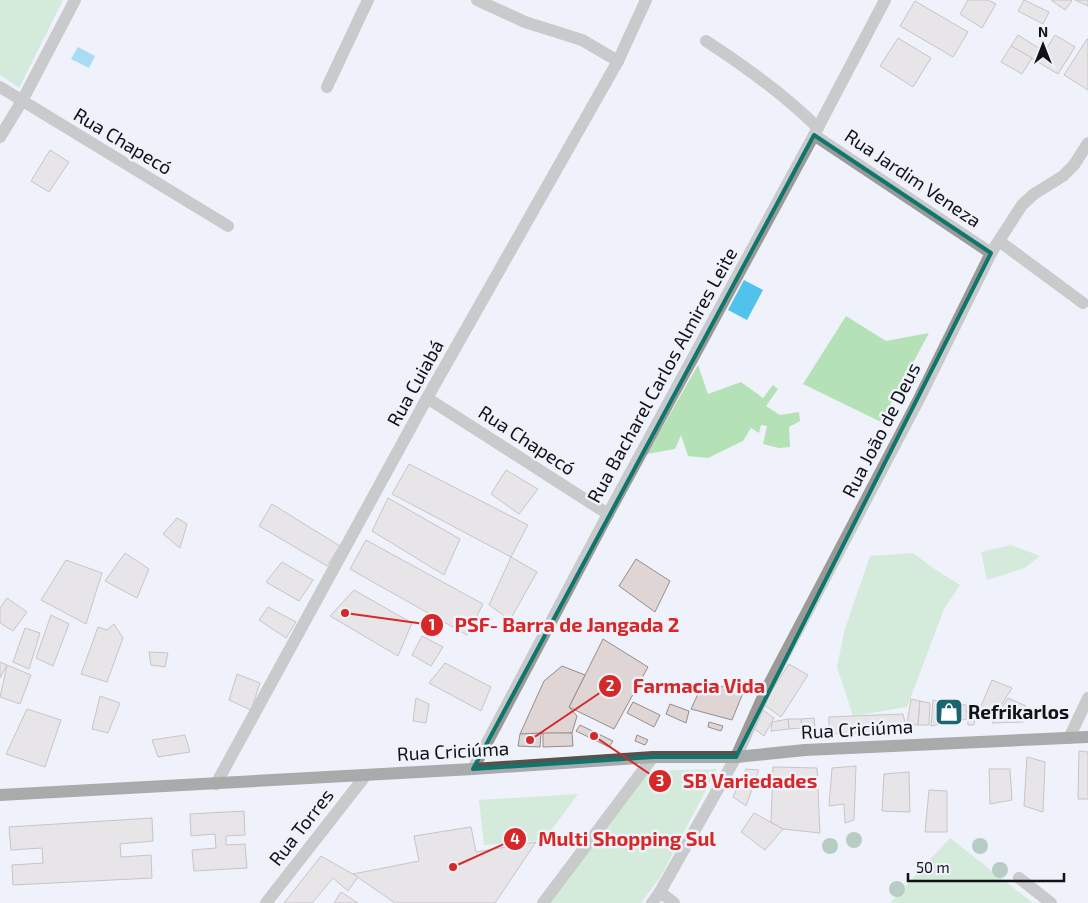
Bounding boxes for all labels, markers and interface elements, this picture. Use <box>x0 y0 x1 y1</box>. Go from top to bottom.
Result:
north arrow <box>1018 20 1068 70</box>
text: N <box>1038 23 1048 40</box>
street label: Rua Chapecó <box>70 102 177 179</box>
street label: Rua Jardim Veneza <box>841 123 986 232</box>
street label: Rua Bacharel Carlos Almires Leite <box>582 243 742 506</box>
street label: Rua Cuiabá <box>381 336 448 430</box>
street label: Rua João de Deus <box>837 359 924 501</box>
street label: Rua Chapecó <box>475 400 580 479</box>
callout: PSF- Barra de Jangada 2 <box>420 608 690 643</box>
text: PSF- Barra de Jangada 2 <box>455 612 679 636</box>
text: 1 <box>429 615 435 633</box>
callout: Farmacia Vida <box>597 668 775 703</box>
text: Farmacia Vida <box>633 673 765 697</box>
text: 2 <box>606 676 615 694</box>
shop icon: Refrikarlos <box>934 697 964 727</box>
place label: Refrikarlos <box>968 700 1069 723</box>
street label: Rua Criciúma <box>800 714 914 743</box>
street label: Rua Criciúma <box>396 736 510 765</box>
callout: SB Variedades <box>648 764 828 799</box>
text: SB Variedades <box>683 768 817 792</box>
text: 3 <box>656 771 664 789</box>
street label: Rua Torres <box>263 784 338 870</box>
callout: Multi Shopping Sul <box>503 821 725 856</box>
text: Multi Shopping Sul <box>538 826 716 850</box>
text: 4 <box>510 829 520 847</box>
scale bar <box>908 850 1064 882</box>
text: 50 m <box>916 858 950 876</box>

